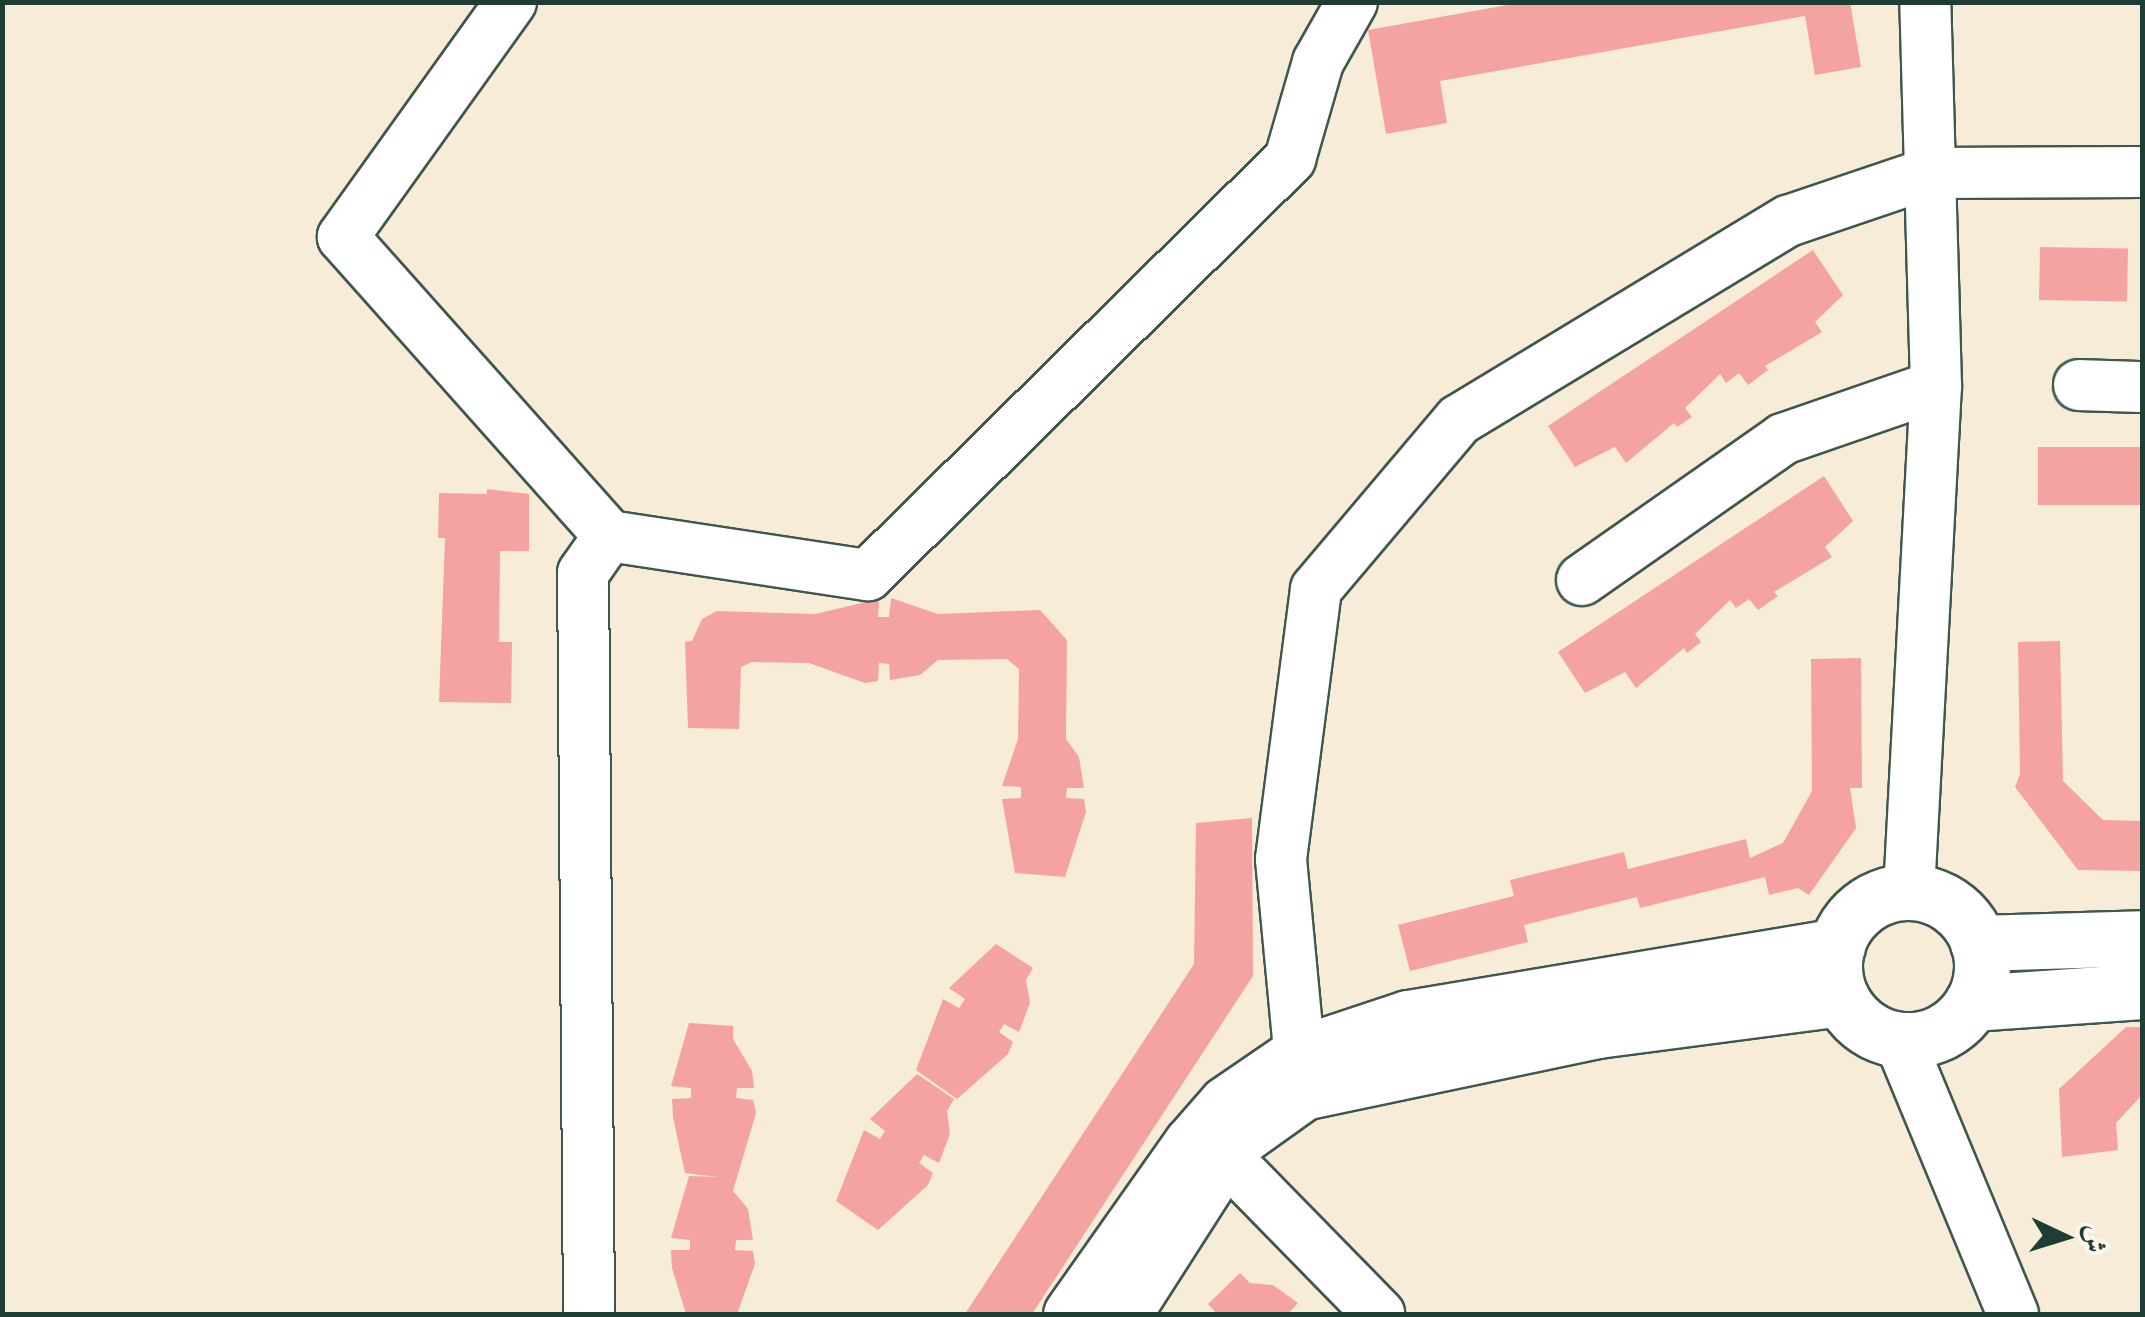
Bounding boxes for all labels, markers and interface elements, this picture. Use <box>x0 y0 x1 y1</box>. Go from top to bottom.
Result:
north arrow <box>2015 1187 2115 1287</box>
text: ش <box>2077 1224 2114 1254</box>

